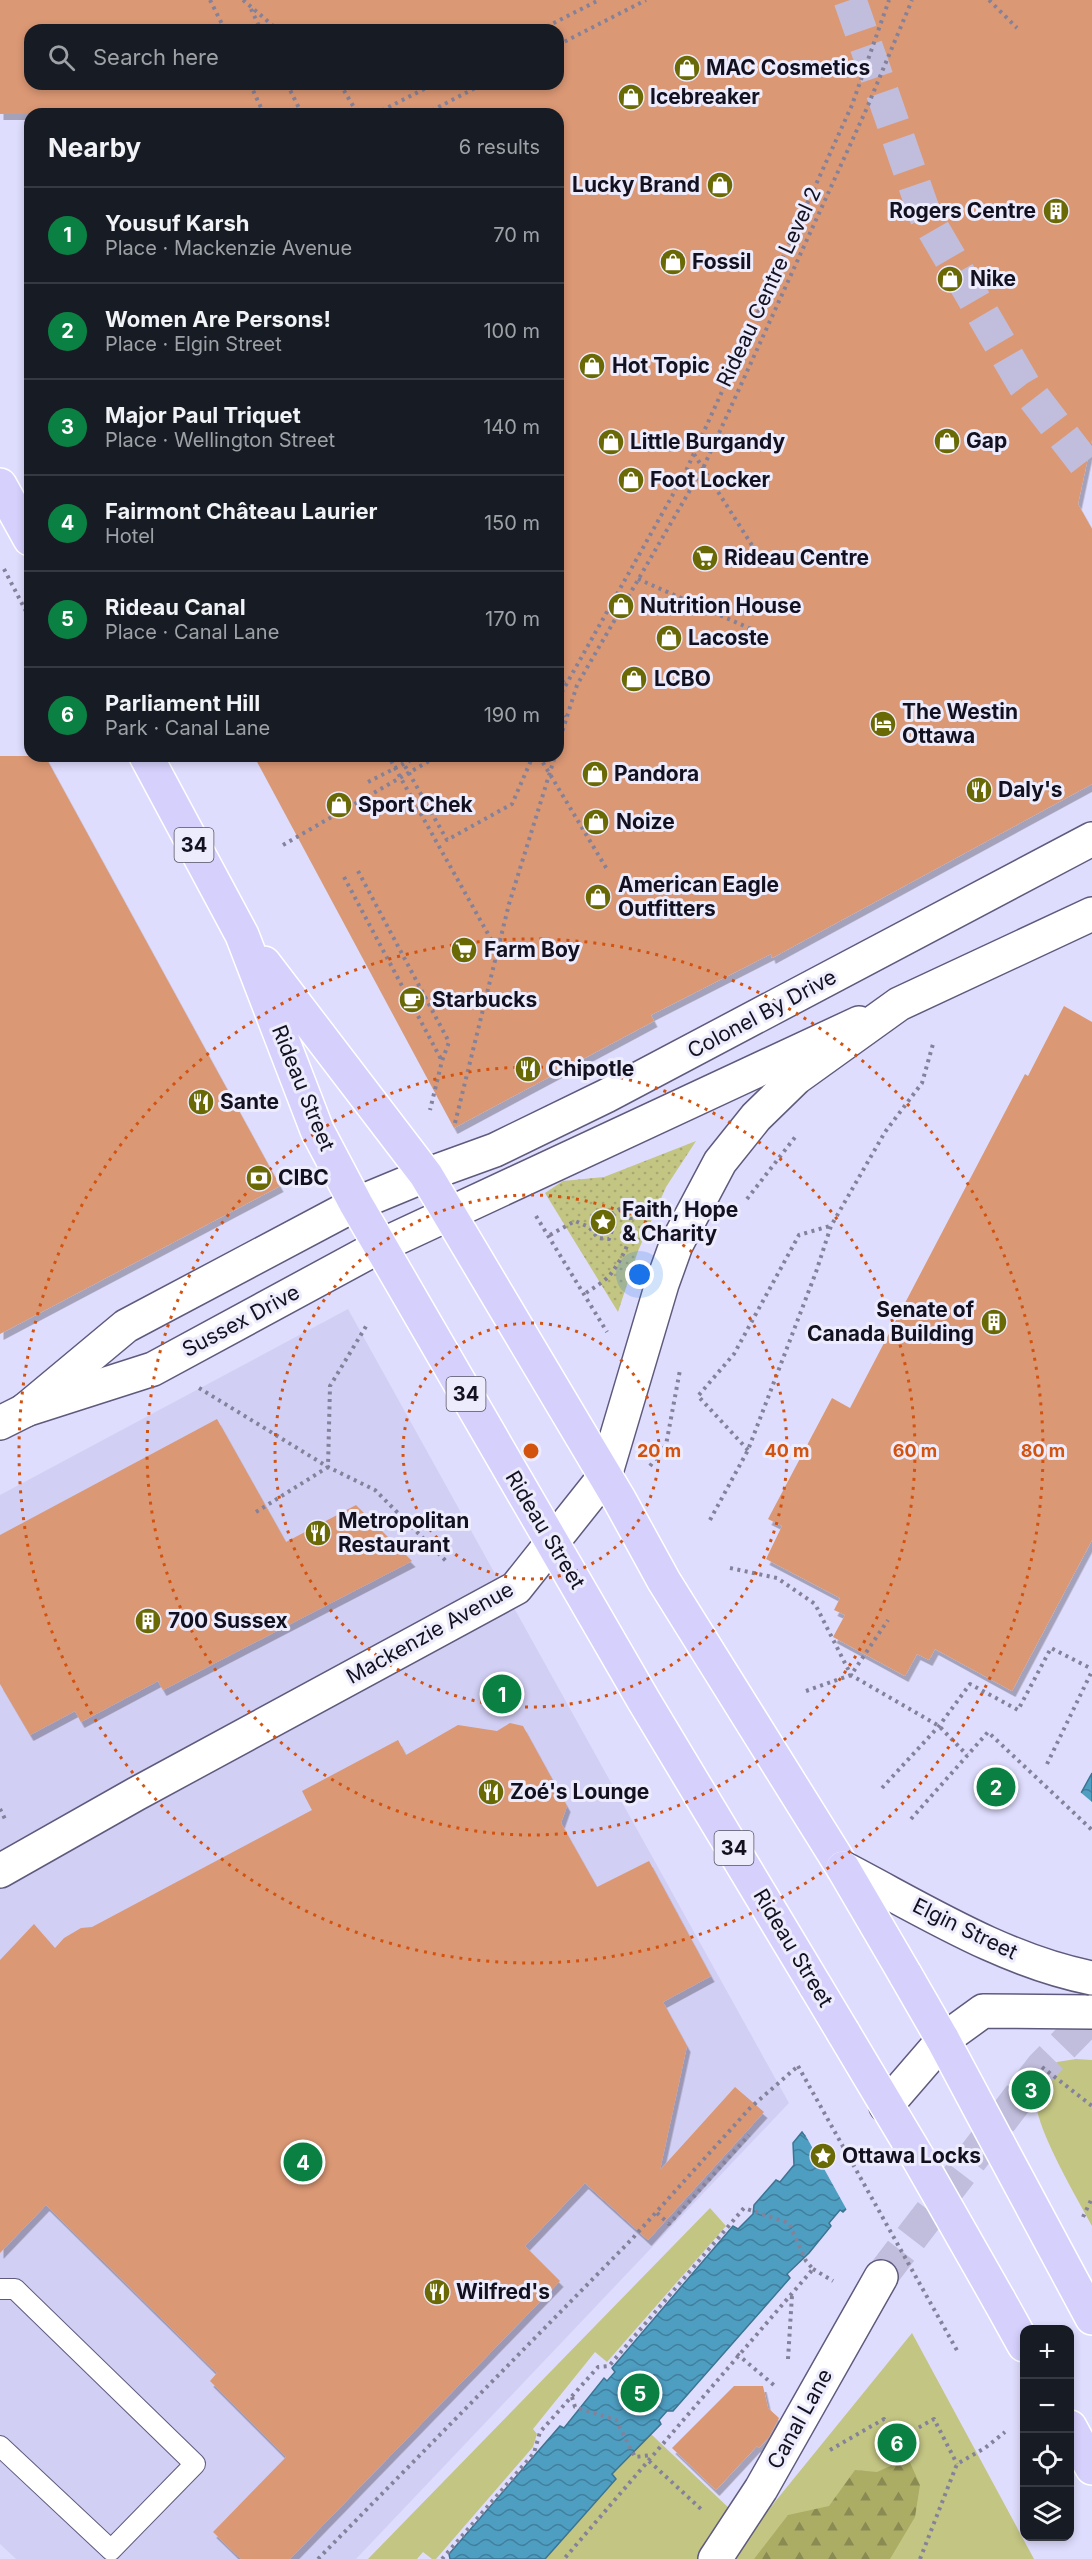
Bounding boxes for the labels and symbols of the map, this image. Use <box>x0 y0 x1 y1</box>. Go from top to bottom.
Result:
shop icon: MAC Cosmetics <box>672 53 702 83</box>
place label: MAC Cosmetics <box>706 55 870 80</box>
shop icon: Icebreaker <box>616 82 646 112</box>
place label: Icebreaker <box>650 84 760 109</box>
shop icon: Lucky Brand <box>705 170 735 200</box>
place label: Lucky Brand <box>572 172 700 197</box>
street label: Rideau Centre Level 2 <box>711 183 826 391</box>
building icon: Rogers Centre <box>1041 196 1071 226</box>
place label: Rogers Centre <box>889 198 1036 223</box>
shop icon: Fossil <box>658 247 688 277</box>
place label: Fossil <box>692 249 752 274</box>
shop icon: Nike <box>935 264 965 294</box>
place label: Nike <box>970 266 1016 291</box>
shop icon: Hot Topic <box>577 351 607 381</box>
place label: Hot Topic <box>612 353 710 378</box>
shop icon: Gap <box>932 426 962 456</box>
shop icon: Little Burgandy <box>596 427 626 457</box>
place label: Gap <box>966 428 1007 453</box>
place label: Little Burgandy <box>630 429 785 454</box>
shop icon: Foot Locker <box>616 465 646 495</box>
place label: Foot Locker <box>650 467 770 492</box>
supermarket icon: Rideau Centre <box>690 543 720 573</box>
place label: Rideau Centre <box>724 545 869 570</box>
shop icon: Nutrition House <box>606 591 636 621</box>
place label: Nutrition House <box>640 593 801 618</box>
shop icon: Lacoste <box>654 623 684 653</box>
place label: Lacoste <box>688 625 769 650</box>
shop icon: LCBO <box>619 664 649 694</box>
place label: LCBO <box>654 666 711 691</box>
place label: The Westin Ottawa <box>902 699 1018 748</box>
hotel icon: The Westin Ottawa <box>868 709 898 739</box>
shop icon: Pandora <box>580 759 610 789</box>
place label: Pandora <box>614 761 699 786</box>
restaurant icon: Daly's <box>964 775 994 805</box>
place label: Daly's <box>998 777 1063 802</box>
shop icon: Sport Chek <box>324 790 354 820</box>
place label: Sport Chek <box>358 792 474 817</box>
shop icon: Noize <box>581 807 611 837</box>
place label: Noize <box>616 809 675 834</box>
road number: 34 <box>174 828 214 862</box>
place label: American Eagle Outfitters <box>618 872 779 921</box>
shop icon: American Eagle Outfitters <box>583 882 613 912</box>
supermarket icon: Farm Boy <box>449 935 479 965</box>
place label: Farm Boy <box>484 937 580 962</box>
street label: Colonel By Drive <box>683 964 840 1063</box>
cafe icon: Starbucks <box>397 985 427 1015</box>
place label: Starbucks <box>432 987 537 1012</box>
street label: Rideau Street <box>267 1021 340 1154</box>
restaurant icon: Chipotle <box>513 1054 543 1084</box>
place label: Chipotle <box>548 1056 634 1081</box>
restaurant icon: Sante <box>186 1087 216 1117</box>
place label: Sante <box>220 1089 279 1114</box>
bank icon: CIBC <box>244 1163 274 1193</box>
place label: CIBC <box>278 1165 329 1190</box>
place label: Faith, Hope & Charity <box>622 1197 738 1246</box>
place icon: Faith, Hope & Charity <box>588 1207 618 1237</box>
your location <box>625 1260 654 1289</box>
street label: Sussex Drive <box>178 1279 304 1362</box>
place label: Senate of Canada Building <box>807 1297 975 1346</box>
building icon: Senate of Canada Building <box>979 1307 1009 1337</box>
road number: 34 <box>446 1377 486 1411</box>
text: 20 m <box>637 1440 681 1461</box>
text: 40 m <box>765 1440 810 1461</box>
text: 60 m <box>893 1440 937 1461</box>
text: 80 m <box>1021 1440 1065 1461</box>
centre of rings <box>521 1441 541 1461</box>
street label: Rideau Street <box>500 1466 591 1593</box>
place label: Metropolitan Restaurant <box>338 1508 469 1557</box>
restaurant icon: Metropolitan Restaurant <box>303 1518 333 1548</box>
street label: Mackenzie Avenue <box>342 1576 518 1689</box>
building icon: 700 Sussex <box>133 1606 163 1636</box>
place label: 700 Sussex <box>168 1608 288 1633</box>
pin: 1 <box>482 1672 522 1716</box>
pin: 2 <box>976 1764 1016 1810</box>
restaurant icon: Zoé's Lounge <box>476 1777 506 1807</box>
place label: Zoé's Lounge <box>510 1779 649 1804</box>
road number: 34 <box>714 1831 754 1865</box>
street label: Rideau Street <box>748 1884 839 2011</box>
street label: Elgin Street <box>909 1892 1022 1965</box>
pin: 3 <box>1012 2068 1050 2112</box>
pin: 4 <box>284 2140 322 2184</box>
place icon: Ottawa Locks <box>808 2141 838 2171</box>
place label: Ottawa Locks <box>842 2143 981 2168</box>
restaurant icon: Wilfred's <box>422 2277 452 2307</box>
place label: Wilfred's <box>456 2279 550 2304</box>
street label: Canal Lane <box>762 2364 837 2473</box>
pin: 5 <box>620 2370 660 2416</box>
pin: 6 <box>878 2420 916 2466</box>

